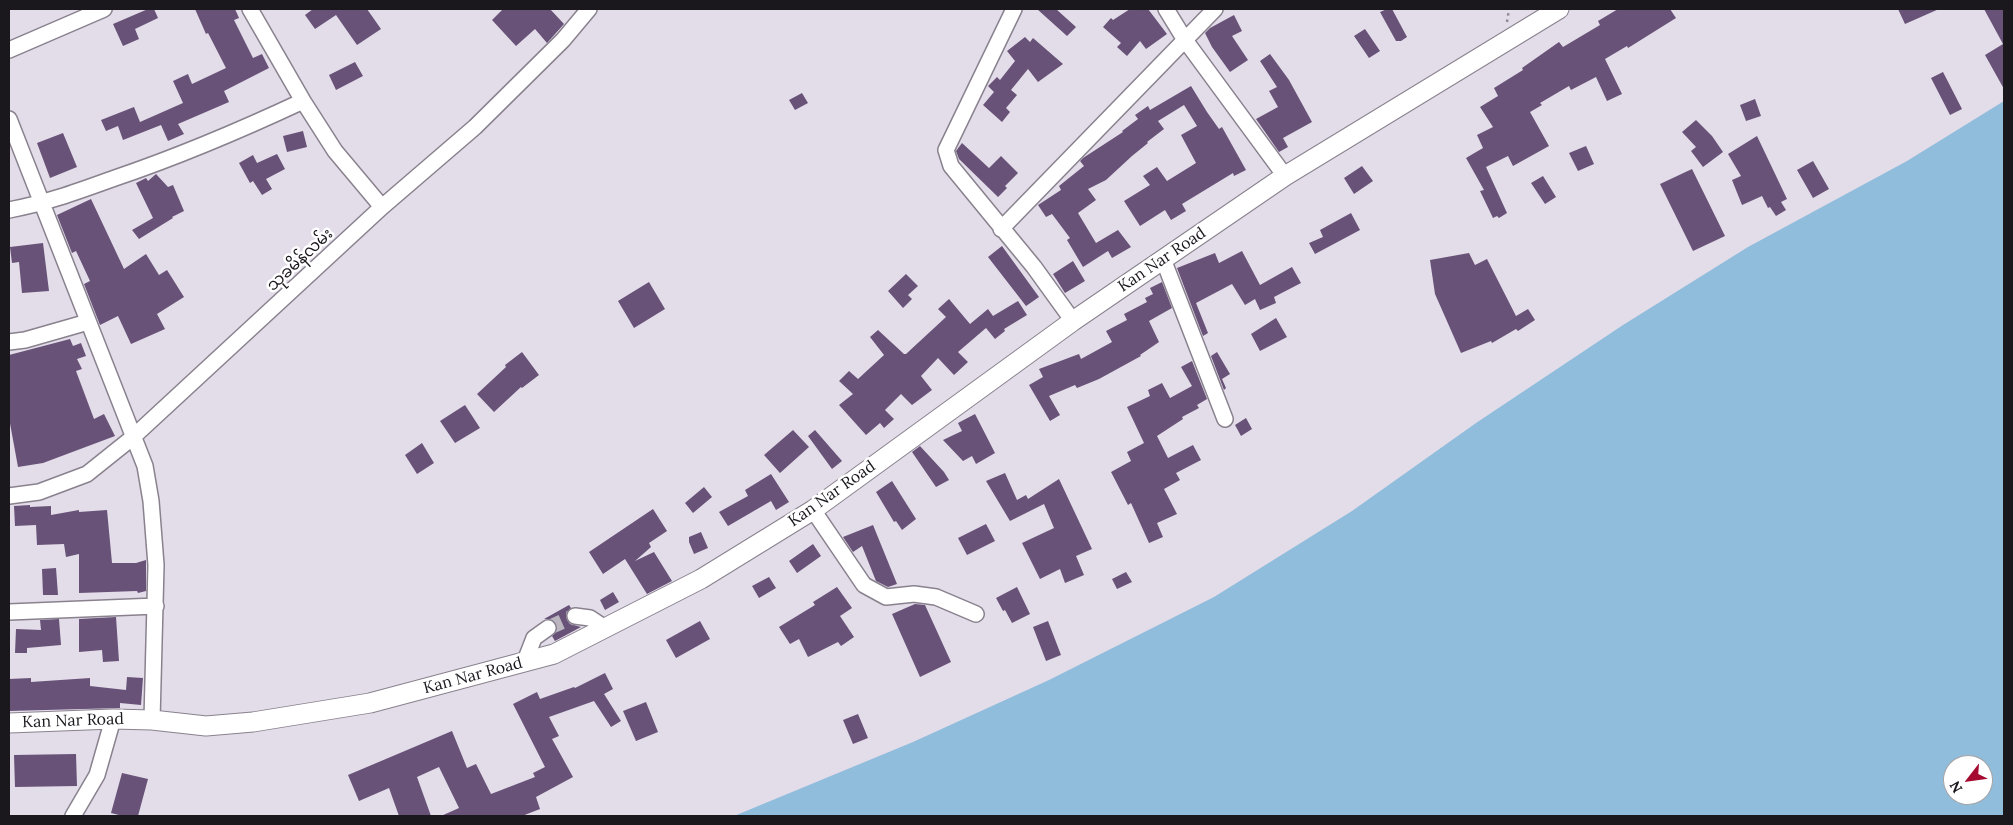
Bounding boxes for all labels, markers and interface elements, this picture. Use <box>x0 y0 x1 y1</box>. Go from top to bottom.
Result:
street label: Kan Nar Road <box>1114 224 1210 296</box>
street label: သုခမိန်လမ်း <box>263 225 337 295</box>
street label: Kan Nar Road <box>785 457 879 531</box>
street label: Kan Nar Road <box>421 654 525 698</box>
street label: Kan Nar Road <box>22 710 124 732</box>
north arrow <box>1943 755 1993 805</box>
text: N <box>1945 778 1966 796</box>

